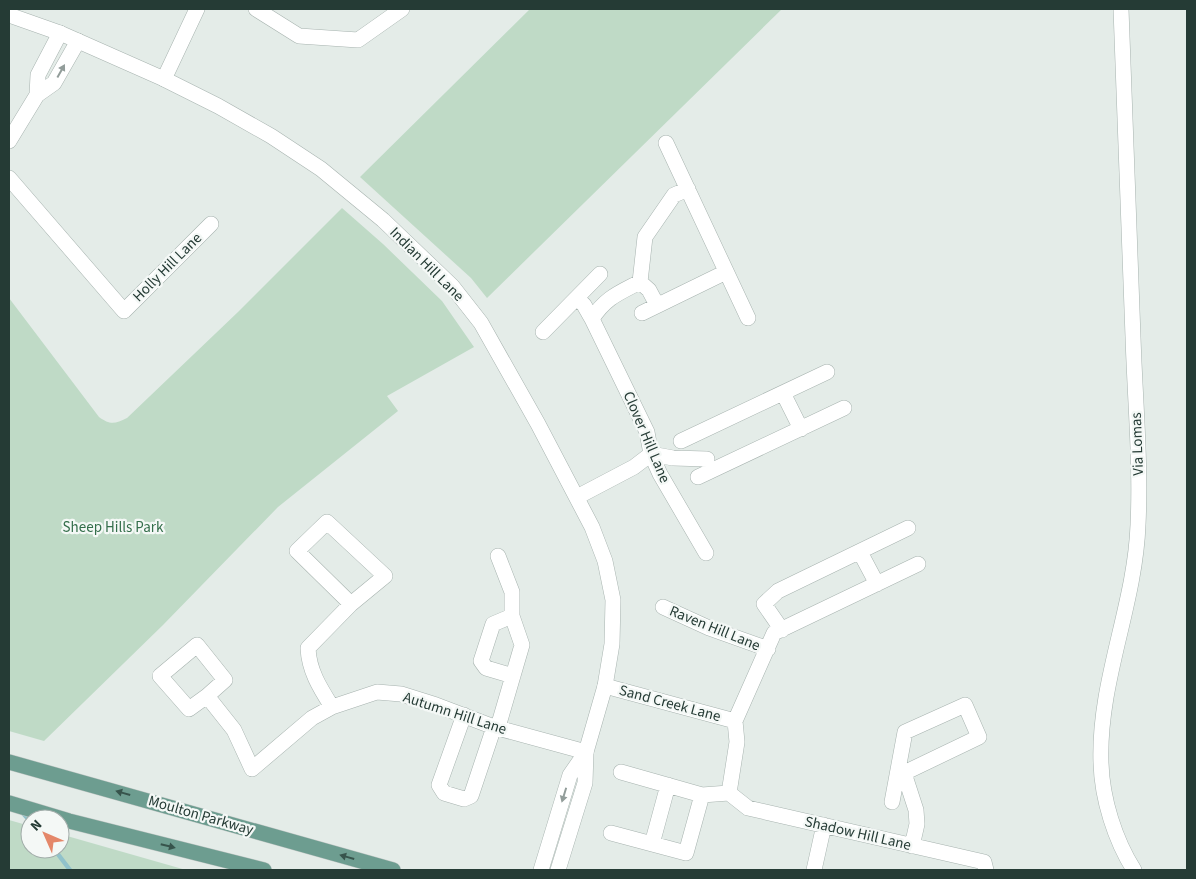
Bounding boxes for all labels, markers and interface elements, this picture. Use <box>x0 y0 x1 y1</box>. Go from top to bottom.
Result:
one-way arrow <box>57 64 65 78</box>
street label: Indian Hill Lane <box>385 222 469 306</box>
street label: Holly Hill Lane <box>128 228 207 307</box>
street label: Clover Hill Lane <box>618 388 675 486</box>
street label: Via Lomas <box>1126 412 1149 476</box>
park label: Sheep Hills Park <box>63 517 164 538</box>
street label: Raven Hill Lane <box>666 601 763 656</box>
street label: Sand Creek Lane <box>617 680 723 727</box>
street label: Autumn Hill Lane <box>400 687 509 740</box>
one-way arrow <box>560 788 568 803</box>
one-way arrow <box>115 789 130 797</box>
street label: Moulton Parkway <box>146 790 256 841</box>
north arrow <box>20 809 70 859</box>
street label: Shadow Hill Lane <box>803 811 913 856</box>
text: N <box>26 815 47 836</box>
one-way arrow <box>160 842 175 850</box>
one-way arrow <box>339 852 354 860</box>

